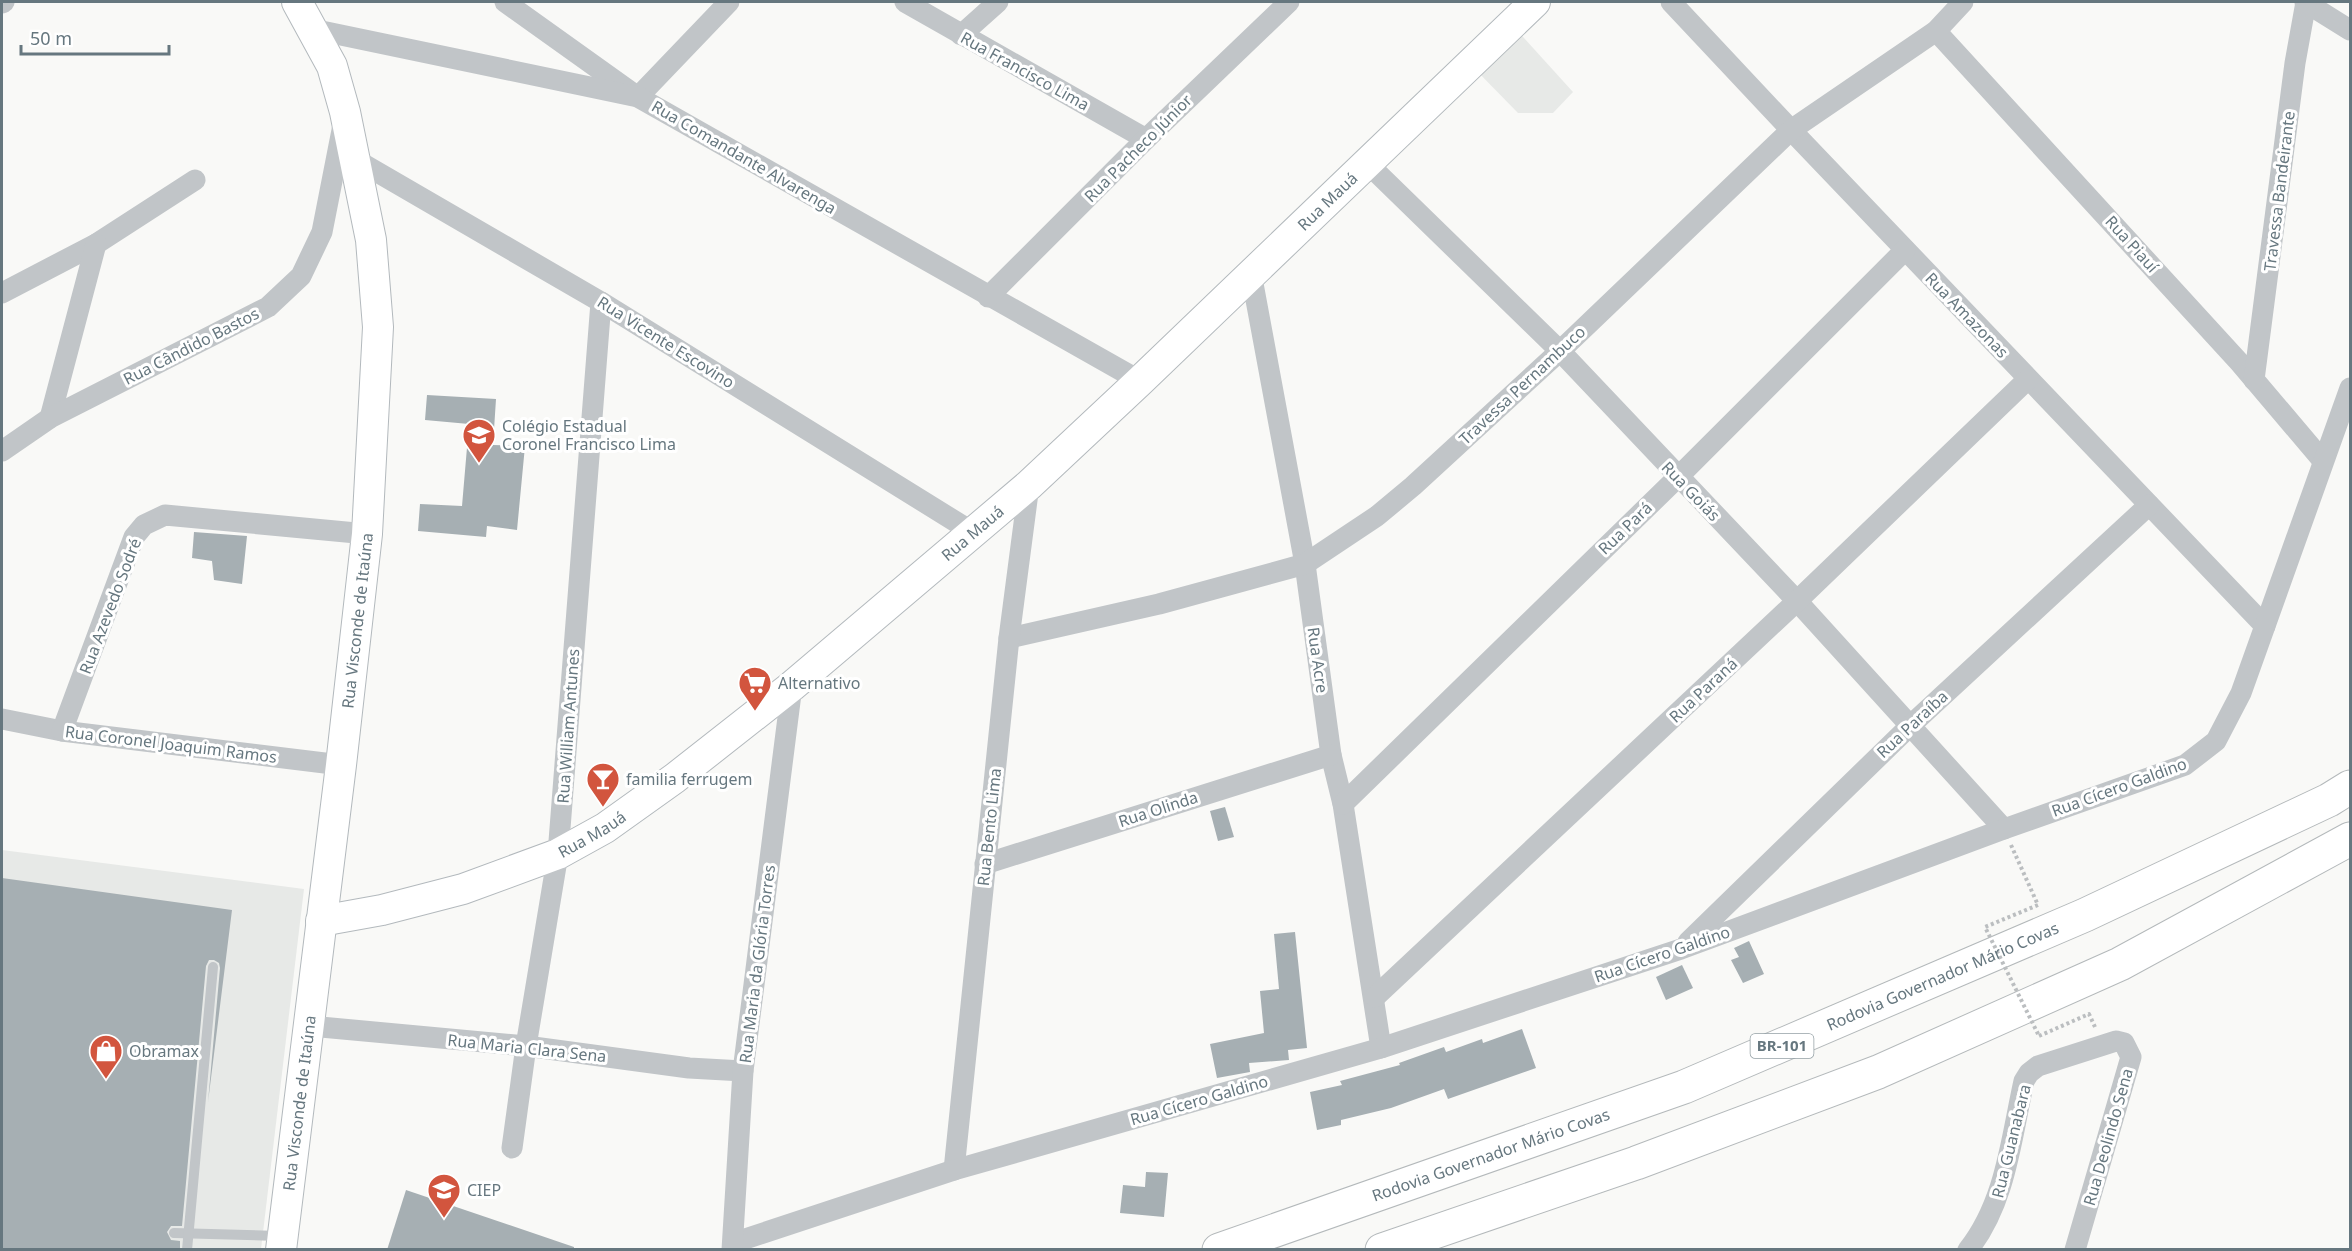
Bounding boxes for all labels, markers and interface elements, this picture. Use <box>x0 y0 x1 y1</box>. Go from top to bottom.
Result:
scale bar <box>21 18 170 56</box>
text: 50 m <box>30 26 72 50</box>
street label: Rua Francisco Lima <box>957 27 1093 115</box>
street label: Rua Pacheco Júnior <box>1079 89 1197 207</box>
street label: Rua Comandante Alvarenga <box>648 95 840 219</box>
street label: Travessa Bandeirante <box>2258 110 2300 272</box>
street label: Rua Mauá <box>1293 167 1362 235</box>
street label: Rua Piauí <box>2100 211 2164 278</box>
street label: Rua Amazonas <box>1921 267 2013 363</box>
street label: Rua Vicente Escovino <box>593 291 739 393</box>
street label: Rua Cândido Bastos <box>119 302 263 390</box>
street label: Travessa Pernambuco <box>1454 321 1590 449</box>
place label: Colégio Estadual Coronel Francisco Lima <box>502 415 676 455</box>
school or university icon: Colégio Estadual Coronel Francisco Lima <box>461 417 497 464</box>
street label: Rua Goiás <box>1657 456 1725 526</box>
street label: Rua Pará <box>1593 497 1657 559</box>
street label: Rua Mauá <box>937 500 1008 566</box>
street label: Rua Visconde de Itaúna <box>336 532 378 710</box>
street label: Rua Azevedo Sodré <box>74 535 146 677</box>
street label: Rua Acre <box>1303 626 1333 694</box>
street label: Rua William Antunes <box>552 648 584 804</box>
street label: Rua Paraná <box>1664 653 1742 727</box>
supermarket icon: Alternativo <box>737 665 773 712</box>
place label: Alternativo <box>778 672 860 694</box>
street label: Rua Paraíba <box>1872 685 1952 763</box>
street label: Rua Coronel Joaquim Ramos <box>64 720 278 768</box>
street label: Rua Cícero Galdino <box>2048 752 2190 822</box>
bar icon: familia ferrugem <box>585 761 621 808</box>
street label: Rua Bento Lima <box>972 767 1006 887</box>
place label: familia ferrugem <box>626 768 752 790</box>
street label: Rua Olinda <box>1115 786 1201 832</box>
street label: Rua Mauá <box>554 806 630 863</box>
street label: Rua Maria da Glória Torres <box>734 864 780 1064</box>
street label: Rodovia Governador Mário Covas <box>1823 917 2062 1036</box>
street label: Rua Cícero Galdino <box>1591 920 1733 988</box>
street label: Rua Visconde de Itaúna <box>277 1014 321 1192</box>
street label: Rua Maria Clara Sena <box>446 1029 608 1067</box>
shop icon: Obramax <box>88 1033 124 1080</box>
road number: BR-101 <box>1750 1034 1814 1058</box>
place label: Obramax <box>129 1040 200 1062</box>
street label: Rua Deolindo Sena <box>2078 1066 2138 1208</box>
street label: Rua Cícero Galdino <box>1128 1070 1270 1130</box>
street label: Rua Guanabara <box>1986 1082 2036 1200</box>
street label: Rodovia Governador Mário Covas <box>1369 1103 1613 1207</box>
school or university icon: CIEP <box>426 1172 462 1219</box>
place label: CIEP <box>467 1179 501 1201</box>

